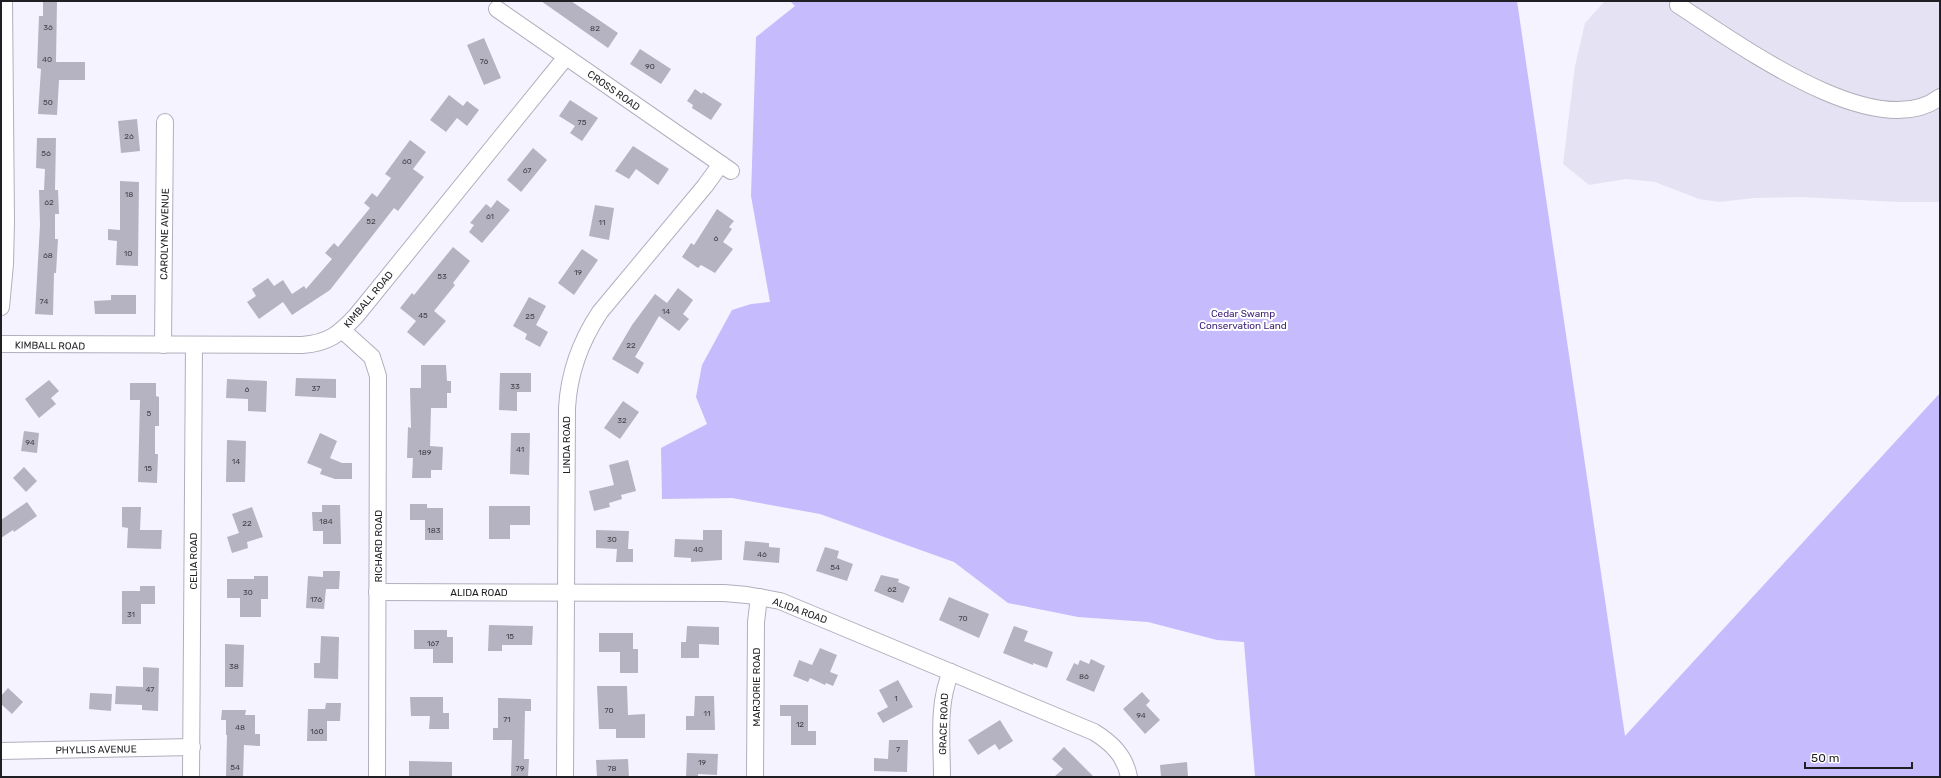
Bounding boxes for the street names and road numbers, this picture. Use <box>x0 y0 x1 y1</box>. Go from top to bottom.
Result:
street label: CROSS ROAD <box>585 68 642 113</box>
street label: CAROLYNE AVENUE <box>158 188 172 280</box>
street label: KIMBALL ROAD <box>342 269 396 330</box>
street label: KIMBALL ROAD <box>15 339 85 353</box>
street label: LINDA ROAD <box>561 416 573 474</box>
street label: RICHARD ROAD <box>373 510 385 582</box>
street label: CELIA ROAD <box>188 533 200 589</box>
street label: ALIDA ROAD <box>450 587 508 599</box>
street label: ALIDA ROAD <box>771 595 829 626</box>
street label: MARJORIE ROAD <box>751 647 763 726</box>
street label: GRACE ROAD <box>937 693 951 755</box>
street label: PHYLLIS AVENUE <box>55 743 137 757</box>

